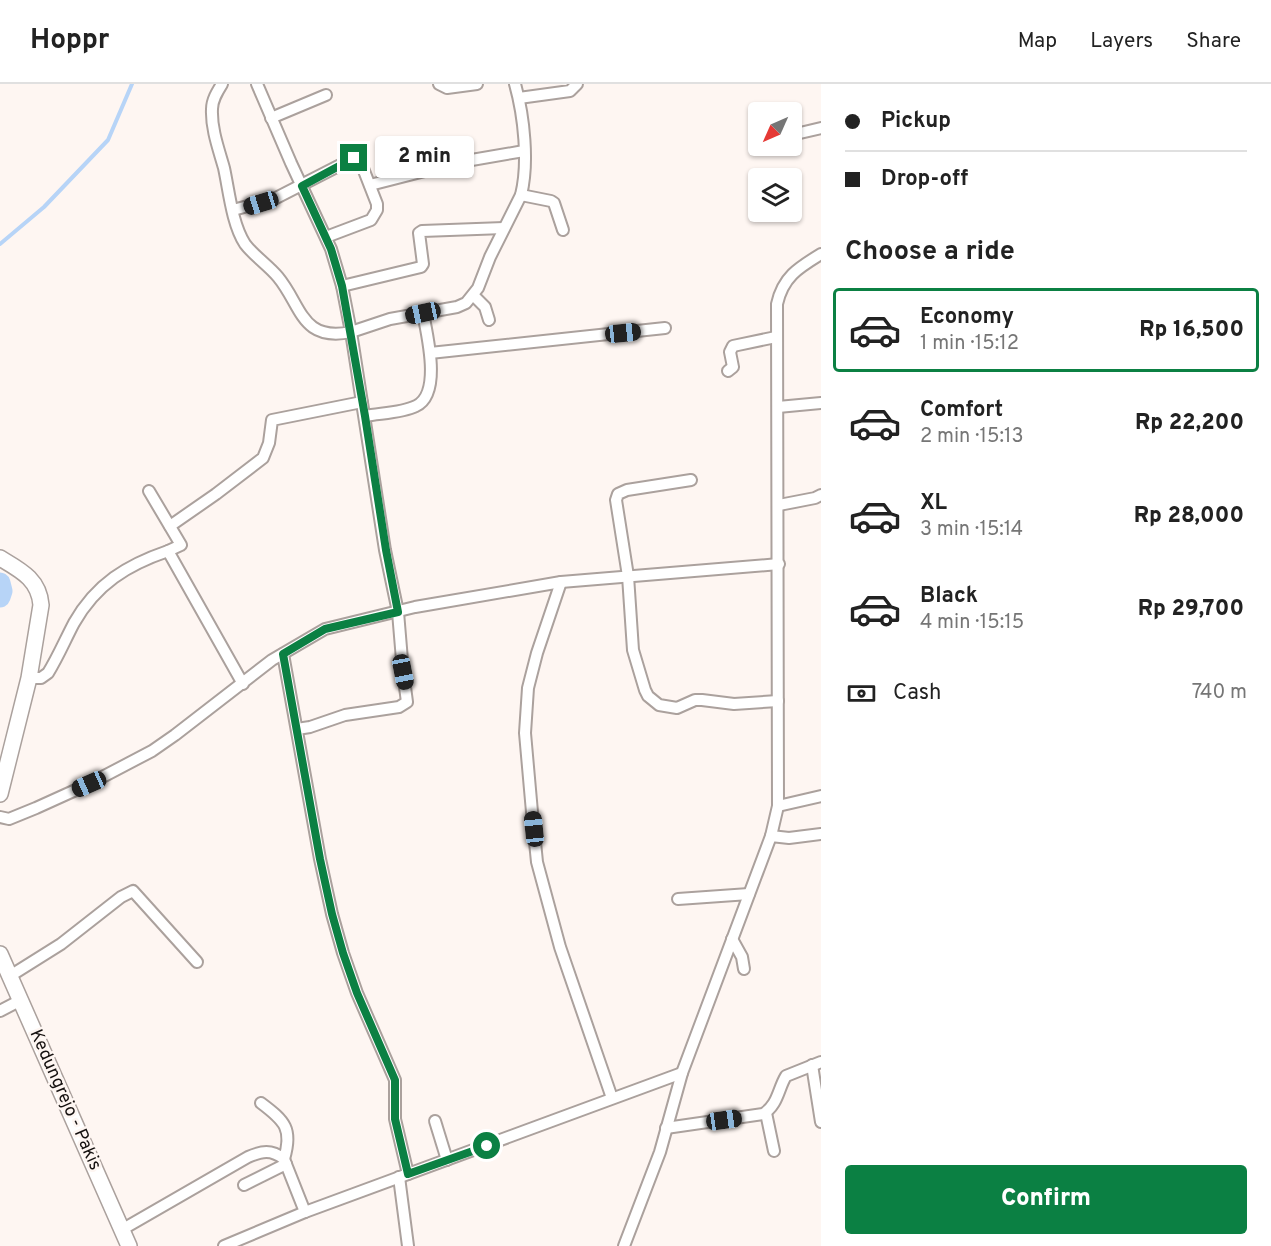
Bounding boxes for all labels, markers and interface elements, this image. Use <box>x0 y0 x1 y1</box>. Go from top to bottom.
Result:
text: Hoppr <box>30 23 109 59</box>
text: Map <box>1018 28 1057 55</box>
text: Layers <box>1090 28 1153 55</box>
text: Share <box>1186 28 1241 55</box>
north arrow <box>748 102 802 156</box>
map controls <box>748 102 802 222</box>
text: Pickup <box>881 108 951 135</box>
callout: 2 min <box>375 137 474 179</box>
route end <box>340 144 367 171</box>
text: 2 min <box>398 144 451 170</box>
text: Drop-off <box>881 166 968 193</box>
button: layers <box>748 168 802 222</box>
car <box>241 189 281 217</box>
text: Choose a ride <box>845 235 1015 269</box>
car <box>404 300 442 326</box>
icon: car <box>848 303 902 357</box>
text: Economy <box>920 304 1014 331</box>
text: Rp 16,500 <box>1139 317 1244 344</box>
car <box>604 322 642 344</box>
text: 1 min · 15:12 <box>920 331 1019 357</box>
icon: car <box>848 396 902 450</box>
text: Comfort <box>920 397 1003 424</box>
text: Rp 22,200 <box>1135 410 1244 437</box>
text: 2 min · 15:13 <box>920 424 1024 450</box>
icon: car <box>848 489 902 543</box>
text: XL <box>920 490 947 517</box>
text: Rp 28,000 <box>1134 503 1244 530</box>
text: 3 min · 15:14 <box>920 517 1023 543</box>
icon: car <box>848 582 902 636</box>
text: Black <box>920 583 978 610</box>
text: Rp 29,700 <box>1138 596 1244 623</box>
text: 4 min · 15:15 <box>920 610 1024 636</box>
car <box>391 653 415 691</box>
icon: cash <box>845 677 878 710</box>
text: Cash <box>893 680 942 707</box>
text: 740 m <box>1192 680 1247 706</box>
car <box>69 768 109 800</box>
car <box>523 810 545 848</box>
street label: Kedungrejo - Pakis <box>24 1026 106 1174</box>
car <box>705 1109 743 1131</box>
route start <box>473 1132 500 1159</box>
button: Confirm <box>845 1165 1247 1234</box>

